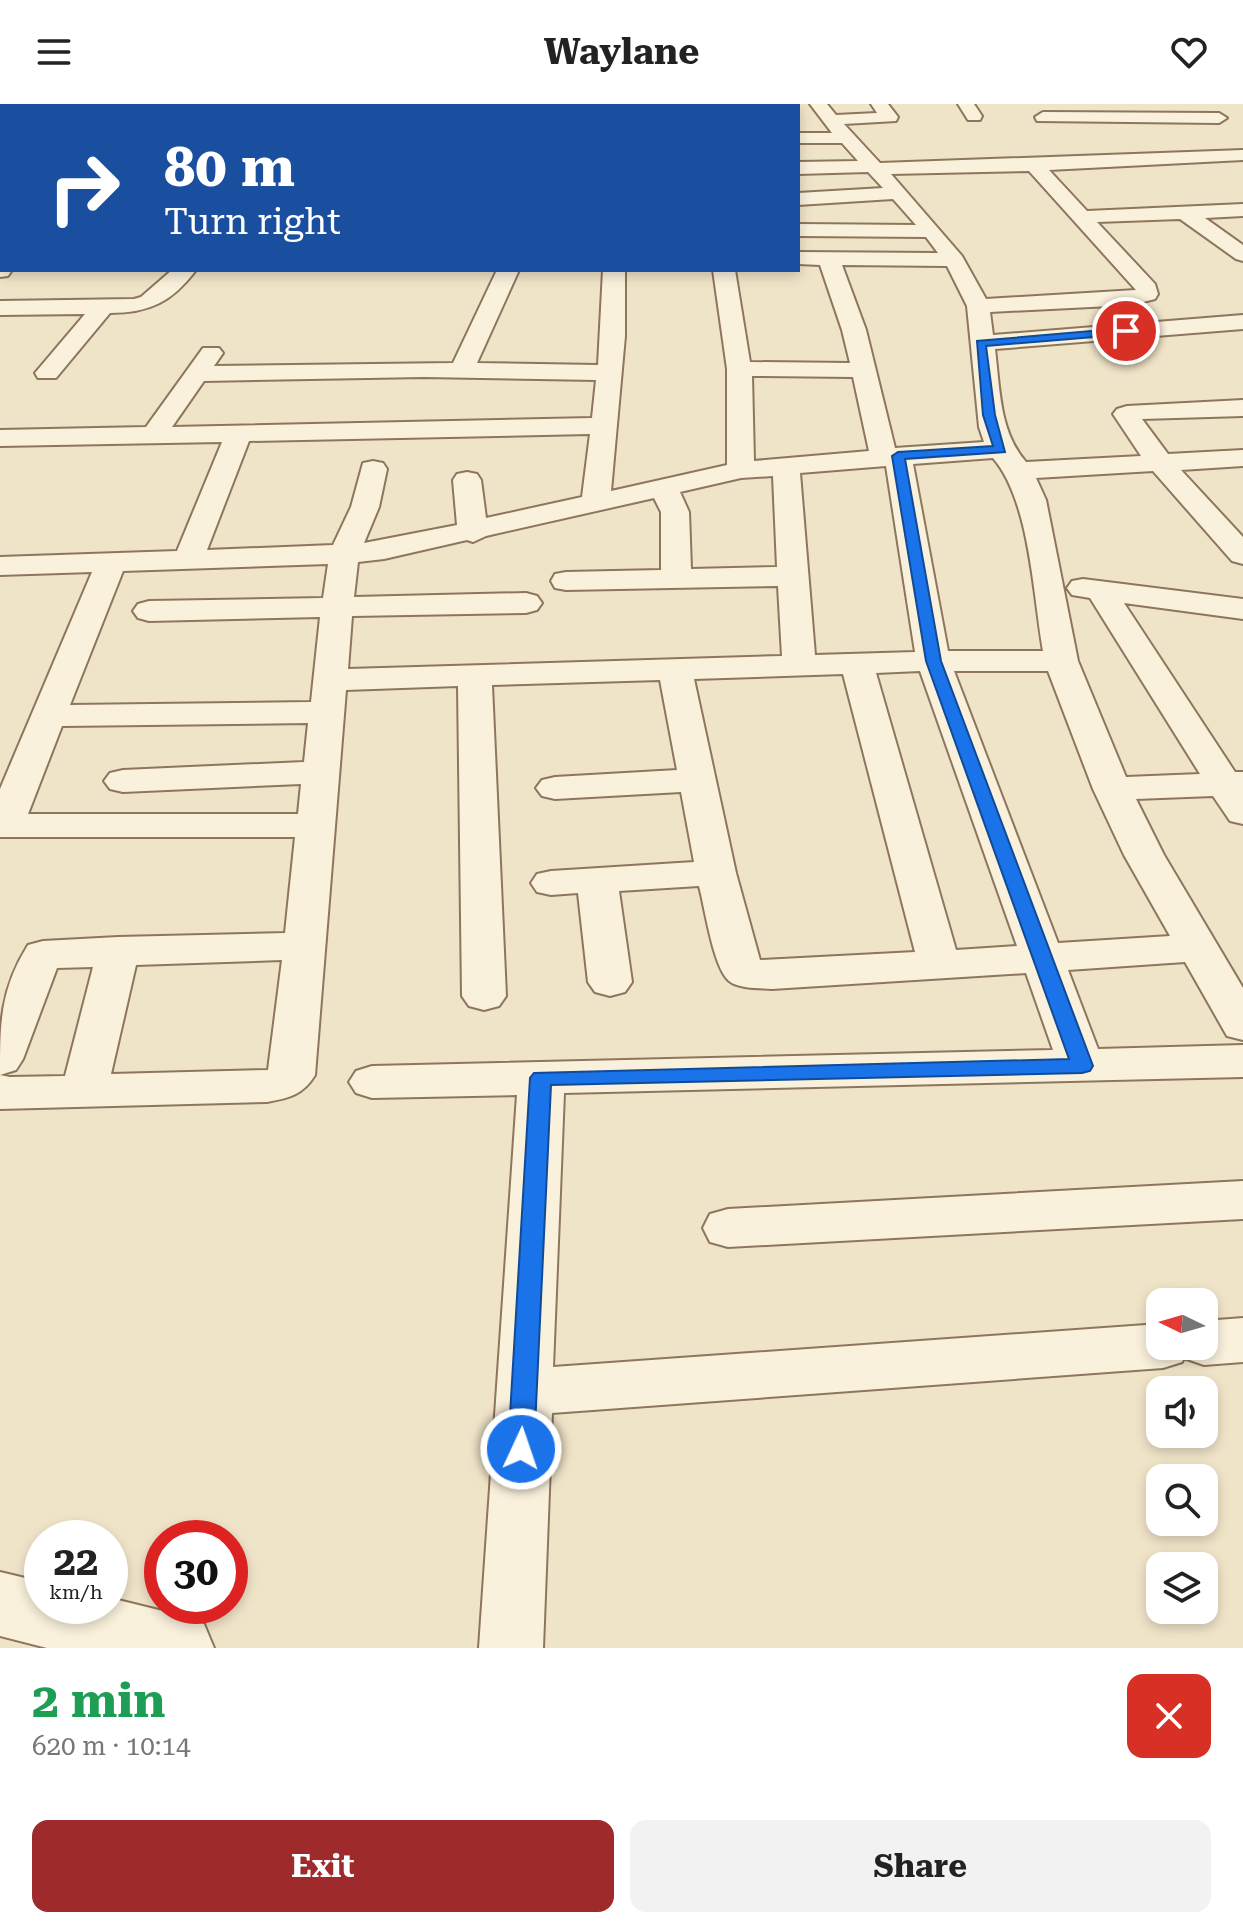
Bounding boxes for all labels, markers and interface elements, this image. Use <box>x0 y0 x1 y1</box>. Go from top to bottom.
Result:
icon: menu <box>32 30 76 74</box>
icon: heart <box>1167 30 1211 74</box>
text: Waylane <box>544 31 699 73</box>
text: 80 m <box>164 134 295 200</box>
icon: right <box>32 136 136 240</box>
text: Turn right <box>164 201 341 243</box>
pin <box>1092 297 1160 365</box>
icon: arrive <box>1104 309 1148 353</box>
north arrow <box>1146 1288 1218 1360</box>
map controls <box>1146 1288 1218 1624</box>
button: sound <box>1146 1376 1218 1448</box>
position arrow <box>479 1407 563 1491</box>
button: search <box>1146 1464 1218 1536</box>
speed limit sign: 30 <box>144 1520 248 1624</box>
text: 22 <box>54 1538 98 1585</box>
button: layers <box>1146 1552 1218 1624</box>
text: km/h <box>49 1580 103 1604</box>
text: 2 min <box>32 1673 165 1729</box>
button: close <box>1127 1674 1211 1758</box>
text: 620 m · 10:14 <box>32 1731 191 1761</box>
button: Exit <box>32 1820 614 1912</box>
button: Share <box>630 1820 1211 1912</box>

